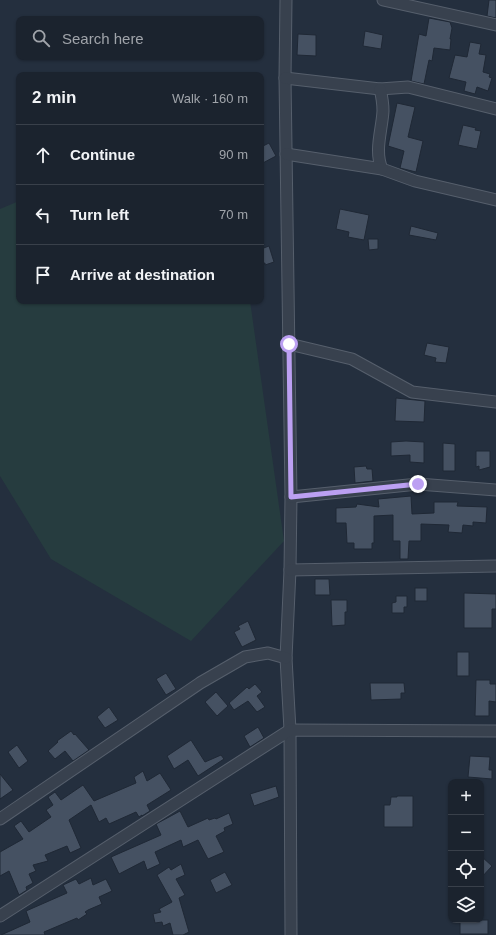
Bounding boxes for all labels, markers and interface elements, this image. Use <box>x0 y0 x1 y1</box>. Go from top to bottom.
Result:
search box <box>16 16 264 60</box>
icon: search <box>30 27 52 49</box>
text: Search here <box>62 30 144 47</box>
text: 2 min <box>32 88 76 107</box>
text: Walk · 160 m <box>172 91 248 106</box>
icon: ahead <box>32 144 54 166</box>
text: Continue <box>70 146 135 163</box>
text: 90 m <box>219 147 248 162</box>
icon: left <box>32 204 54 226</box>
text: Turn left <box>70 206 129 223</box>
text: 70 m <box>219 207 248 222</box>
icon: arrive <box>32 264 54 286</box>
text: Arrive at destination <box>70 266 215 283</box>
route start <box>280 335 298 353</box>
route end <box>409 475 427 493</box>
map controls <box>448 779 484 923</box>
button: + <box>448 779 484 815</box>
button: − <box>448 815 484 851</box>
button: locate <box>448 851 484 887</box>
button: layers <box>448 887 484 923</box>

